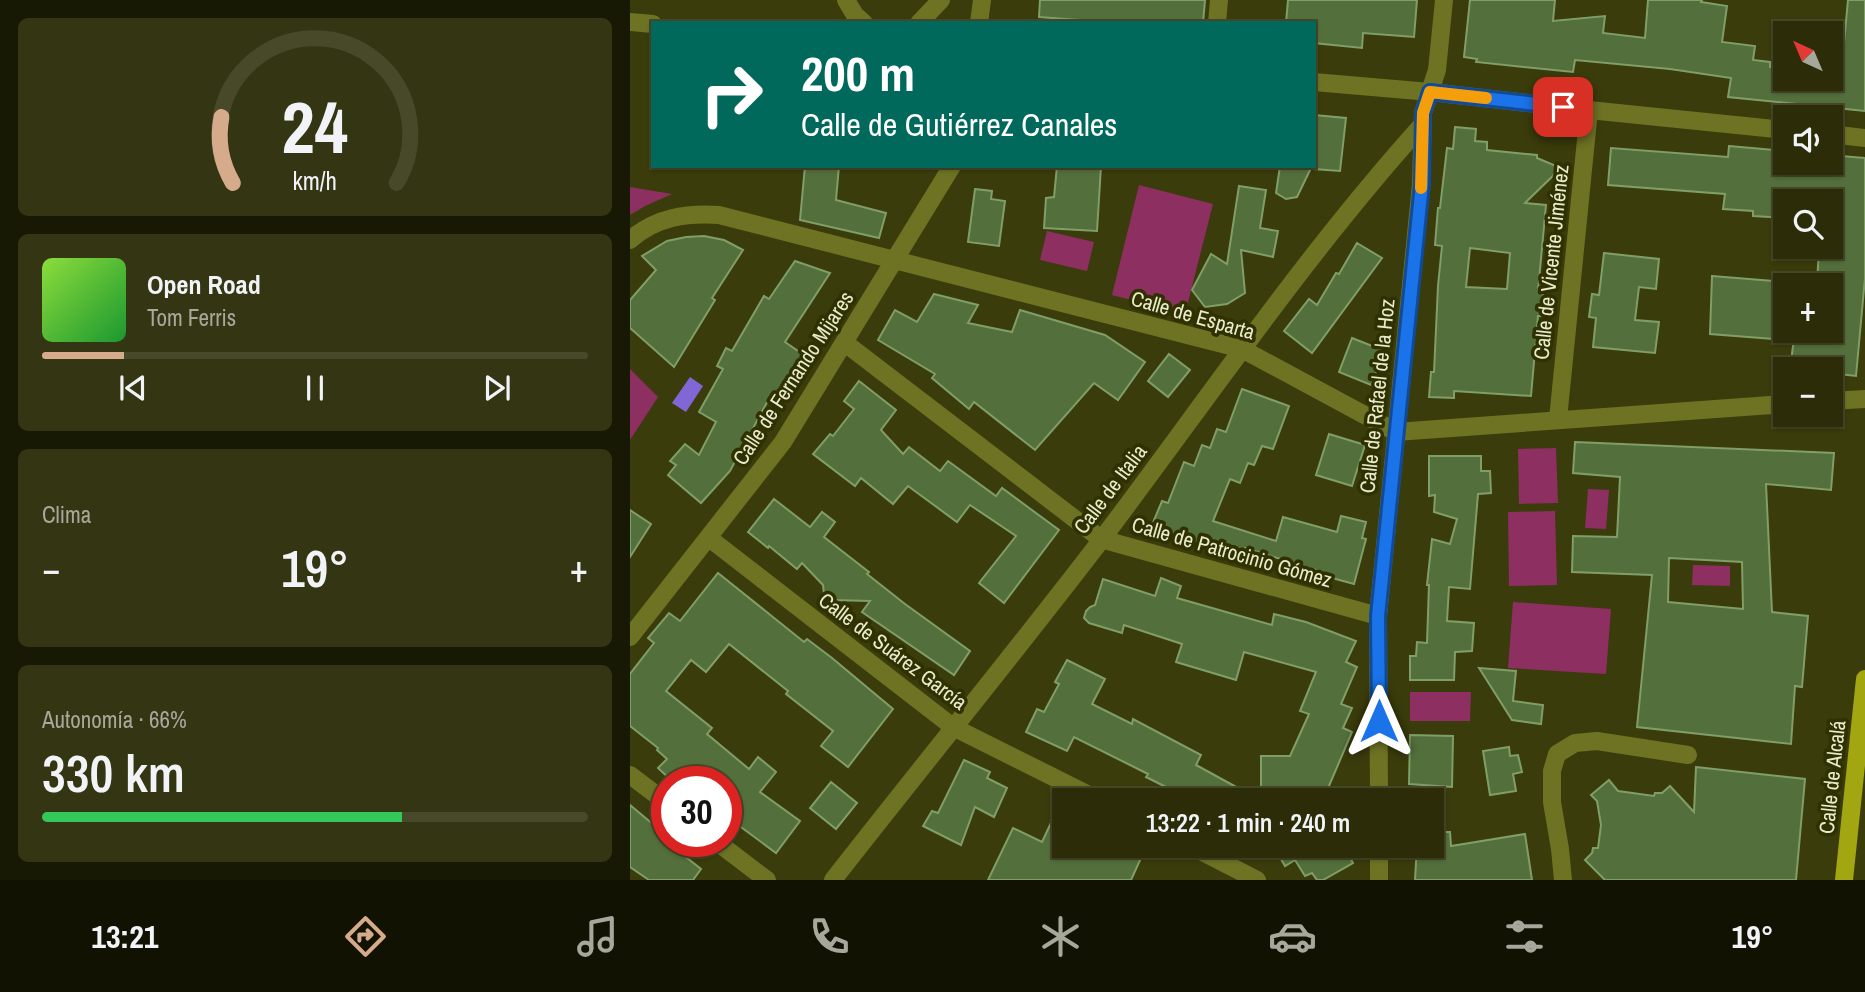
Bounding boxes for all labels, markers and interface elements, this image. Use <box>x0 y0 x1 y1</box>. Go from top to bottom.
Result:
north arrow <box>1773 21 1843 91</box>
map controls <box>1773 21 1843 427</box>
text: 200 m <box>801 40 915 106</box>
icon: right <box>686 49 777 140</box>
pin <box>1533 77 1593 137</box>
text: 24 <box>282 78 348 176</box>
icon: arrive <box>1544 88 1582 126</box>
text: Calle de Gutiérrez Canales <box>801 103 1117 146</box>
button: sound <box>1773 105 1843 175</box>
street label: Calle de Vicente Jiménez <box>1526 163 1576 361</box>
text: km/h <box>293 164 337 198</box>
button: search <box>1773 189 1843 259</box>
text: Open Road <box>147 267 261 302</box>
button: + <box>1773 273 1843 343</box>
street label: Calle de Esparta <box>1128 284 1259 347</box>
street label: Calle de Fernando Mijares <box>726 285 860 471</box>
street label: Calle de Rafael de la Hoz <box>1352 297 1402 495</box>
text: Tom Ferris <box>147 302 236 333</box>
button: − <box>1773 357 1843 427</box>
icon: previous <box>114 369 152 407</box>
icon: pause <box>296 369 334 407</box>
icon: next <box>478 369 516 407</box>
street label: Calle de Italia <box>1067 438 1154 540</box>
text: Clima <box>42 499 91 530</box>
street label: Calle de Patrocinio Gómez <box>1129 510 1336 595</box>
text: 19° <box>281 533 349 603</box>
text: − <box>42 543 60 594</box>
text: + <box>570 543 588 594</box>
street label: Calle de Suárez García <box>813 586 974 717</box>
position arrow <box>1342 684 1416 758</box>
text: Autonomía · 66% <box>42 704 187 735</box>
street label: Calle de Alcalá <box>1812 718 1852 835</box>
text: 330 km <box>42 738 185 808</box>
speed limit sign: 30 <box>651 766 742 857</box>
text: 13:22 · 1 min · 240 m <box>1146 805 1350 840</box>
icon: directions <box>341 912 390 961</box>
icon: music <box>573 912 622 961</box>
icon: phone <box>805 912 854 961</box>
icon: climate <box>1036 912 1085 961</box>
icon: car <box>1268 912 1317 961</box>
icon: filters <box>1500 912 1549 961</box>
text: 13:21 <box>91 915 158 958</box>
text: 19° <box>1732 915 1774 958</box>

